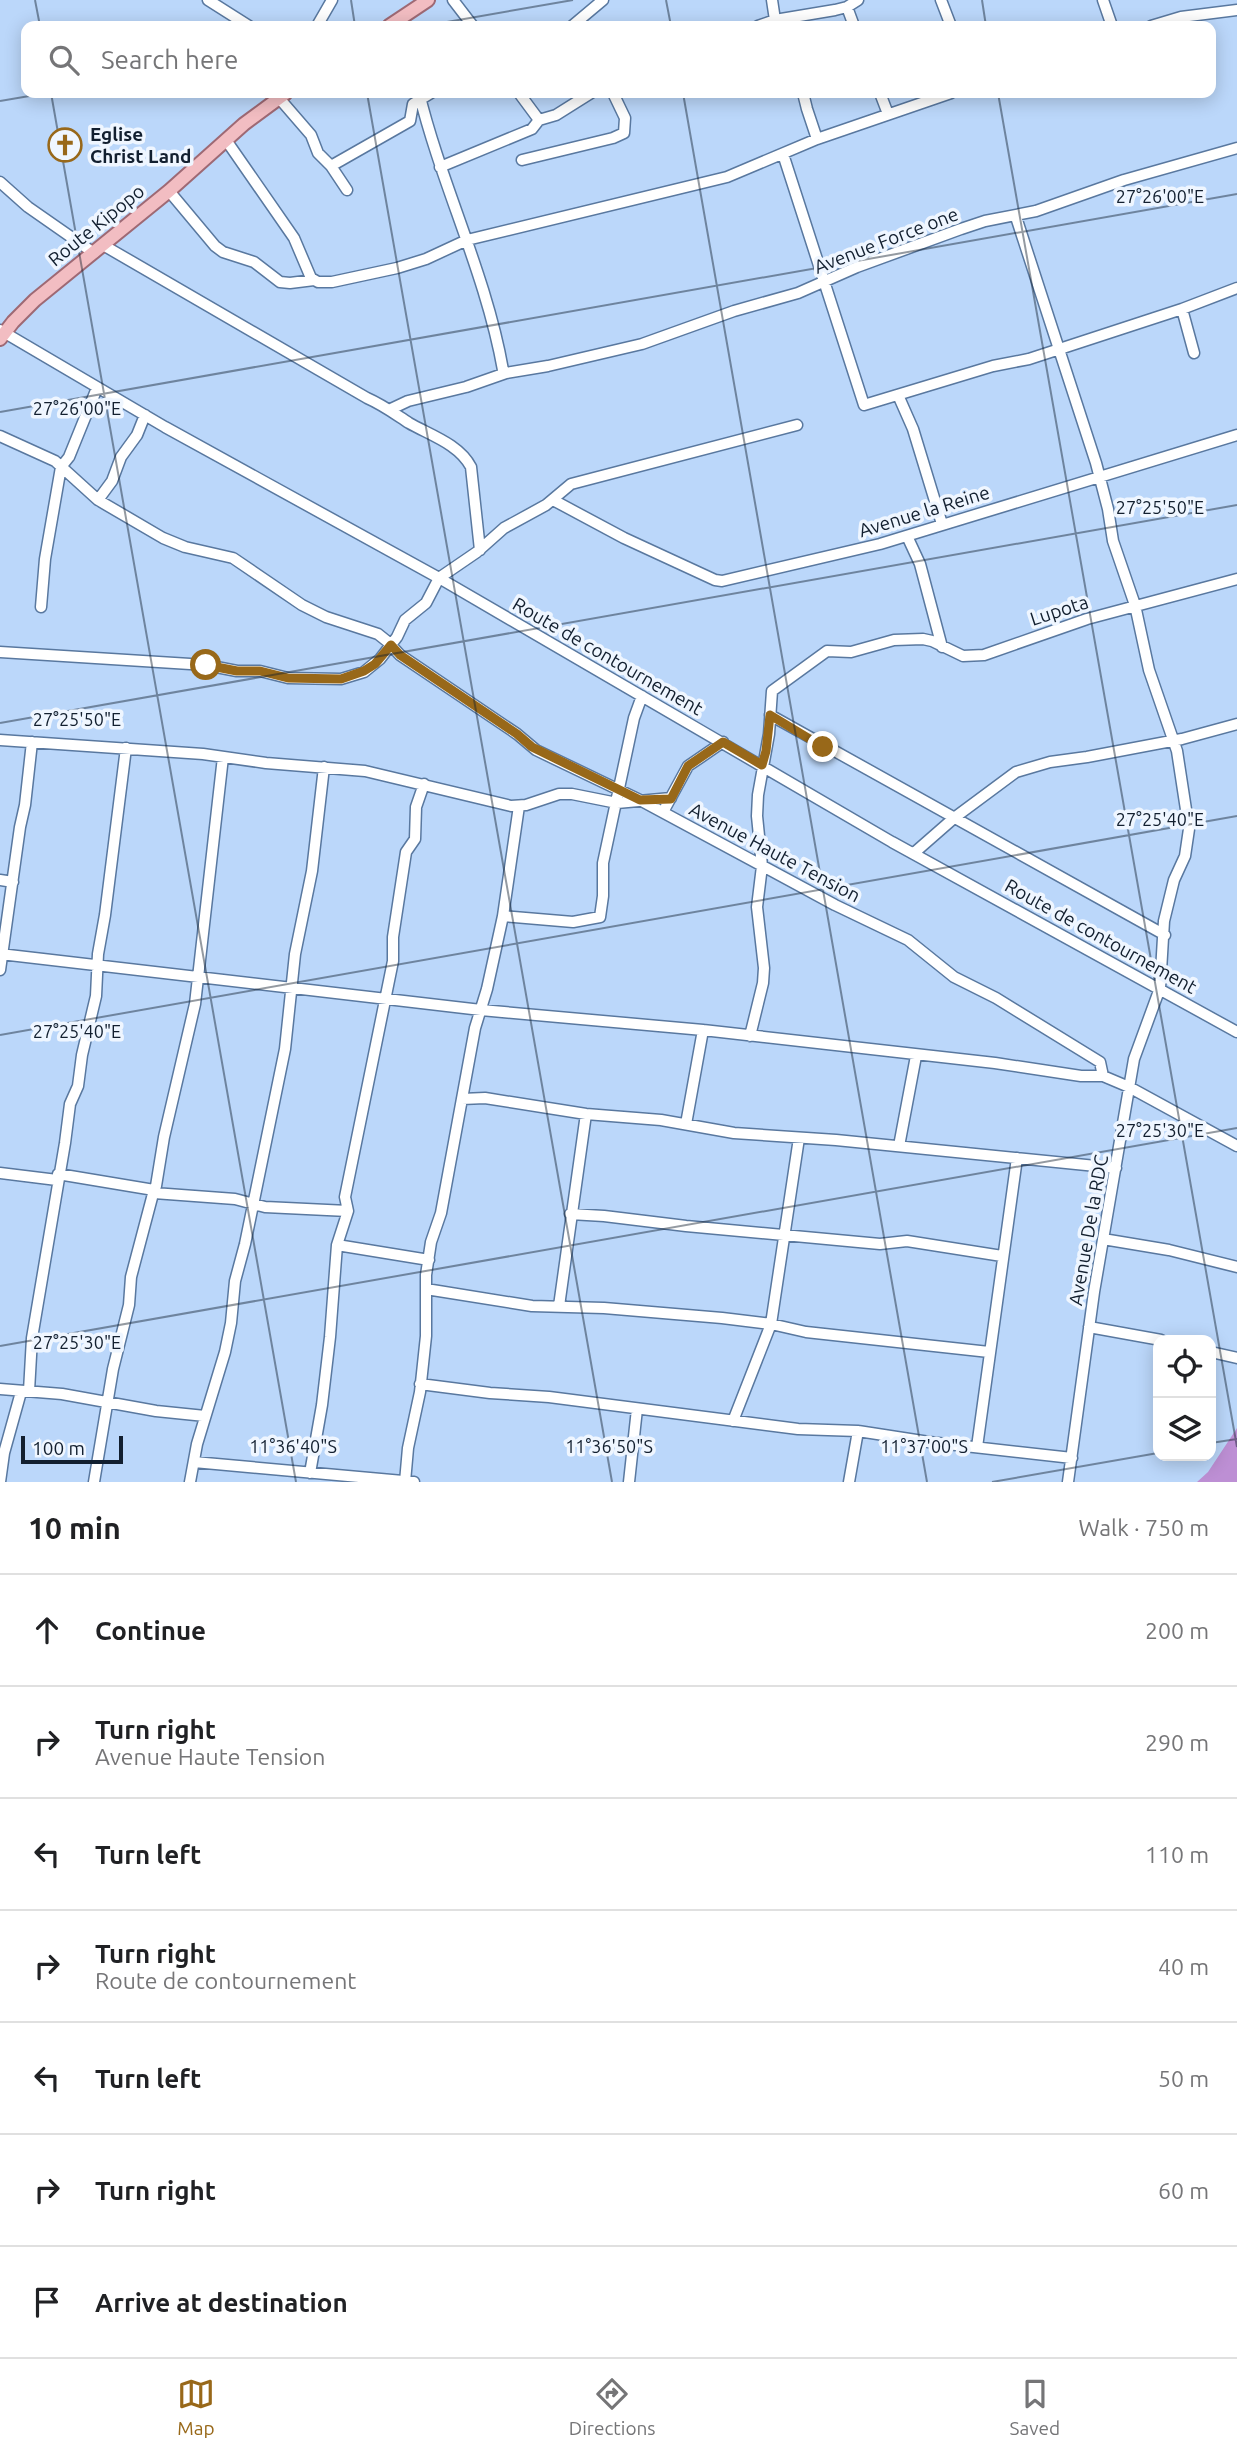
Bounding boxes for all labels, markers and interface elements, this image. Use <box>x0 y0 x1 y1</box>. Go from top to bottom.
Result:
search box <box>21 21 1216 98</box>
icon: search <box>45 41 83 79</box>
text: Search here <box>101 45 238 74</box>
place label: Eglise Christ Land <box>90 123 191 167</box>
church icon: Eglise Christ Land <box>46 126 84 164</box>
street label: Route Kipopo <box>44 180 148 270</box>
text: 27°26'00"E <box>1116 186 1204 206</box>
street label: Avenue Force one <box>811 202 961 278</box>
text: 27°26'00"E <box>33 398 121 418</box>
street label: Avenue la Reine <box>856 481 992 541</box>
text: 27°25'50"E <box>1116 497 1204 517</box>
street label: Lupota <box>1027 590 1091 630</box>
street label: Route de contournement <box>509 593 707 720</box>
route start <box>190 649 221 680</box>
text: 27°25'50"E <box>33 709 121 729</box>
route end <box>807 731 838 762</box>
street label: Avenue Haute Tension <box>686 798 864 906</box>
text: 27°25'40"E <box>1116 809 1204 829</box>
street label: Route de contournement <box>1001 874 1201 998</box>
text: 27°25'40"E <box>33 1021 121 1041</box>
text: 27°25'30"E <box>1116 1120 1204 1140</box>
street label: Avenue De la RDC <box>1064 1153 1112 1307</box>
text: 27°25'30"E <box>33 1332 121 1352</box>
map controls <box>1153 1335 1216 1461</box>
button: locate <box>1153 1335 1216 1398</box>
button: layers <box>1153 1398 1216 1461</box>
scale bar <box>21 1433 122 1465</box>
text: 11°36'40"S <box>249 1436 337 1456</box>
text: 11°36'50"S <box>565 1436 653 1456</box>
text: 11°37'00"S <box>880 1436 968 1456</box>
text: 100 m <box>32 1437 85 1459</box>
text: 10 min <box>28 1511 121 1545</box>
text: Walk · 750 m <box>1078 1515 1209 1540</box>
icon: ahead <box>28 1611 66 1649</box>
text: Continue <box>95 1616 206 1645</box>
text: 200 m <box>1145 1618 1209 1643</box>
text: Turn right <box>95 1715 216 1744</box>
icon: right <box>28 1723 66 1761</box>
text: 290 m <box>1145 1730 1209 1755</box>
text: Avenue Haute Tension <box>95 1744 325 1769</box>
icon: left <box>28 1835 66 1873</box>
text: Turn left <box>95 1840 201 1869</box>
text: 110 m <box>1145 1842 1209 1867</box>
text: Turn right <box>95 1939 216 1968</box>
icon: right <box>28 1947 66 1985</box>
text: 40 m <box>1158 1954 1209 1979</box>
text: Route de contournement <box>95 1968 356 1993</box>
icon: left <box>28 2059 66 2097</box>
text: Turn left <box>95 2064 201 2093</box>
text: 50 m <box>1158 2066 1209 2091</box>
icon: right <box>28 2171 66 2209</box>
text: Turn right <box>95 2176 216 2205</box>
text: 60 m <box>1158 2178 1209 2203</box>
icon: arrive <box>28 2283 66 2321</box>
text: Arrive at destination <box>95 2288 348 2317</box>
tab: Map <box>177 2375 215 2439</box>
tab: Directions <box>569 2375 656 2439</box>
tab: Saved <box>1009 2375 1060 2439</box>

